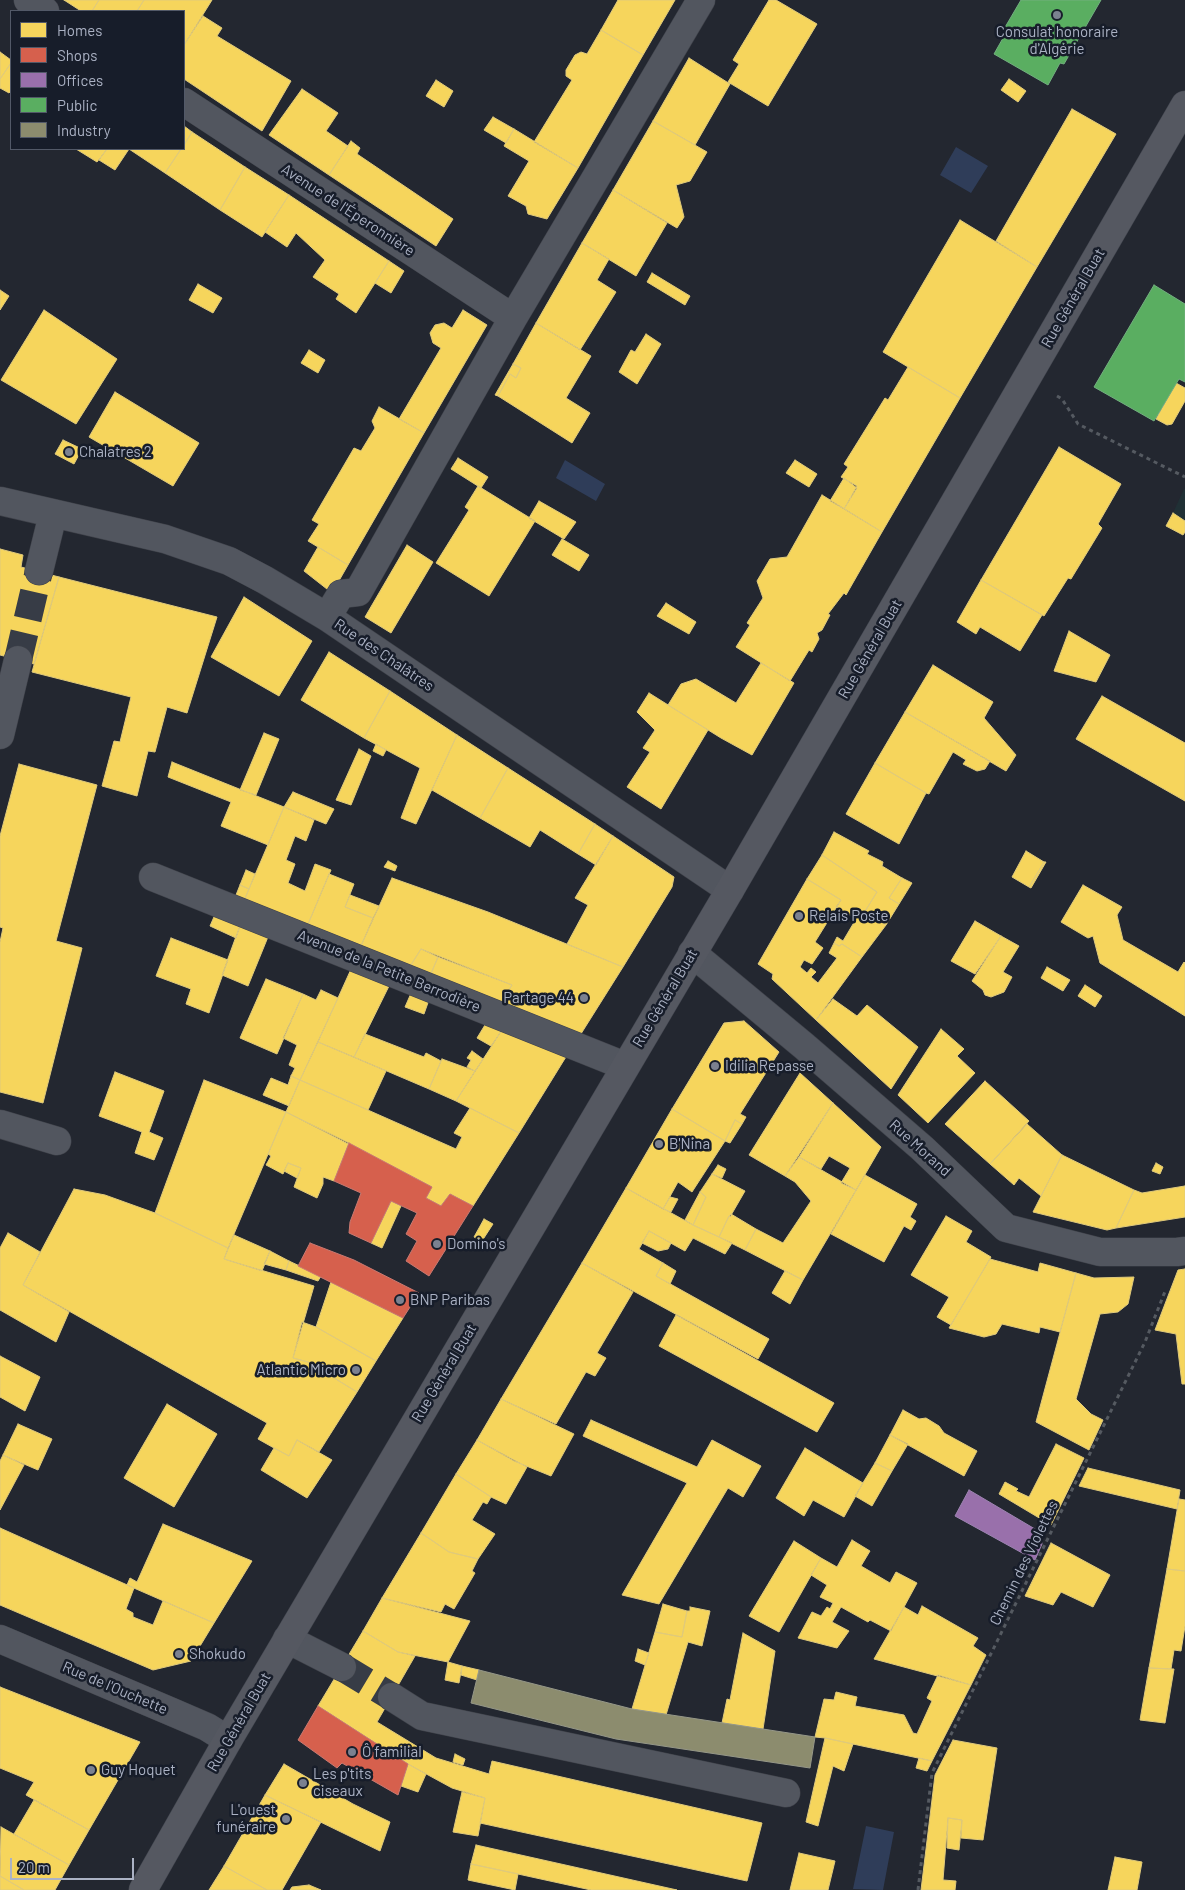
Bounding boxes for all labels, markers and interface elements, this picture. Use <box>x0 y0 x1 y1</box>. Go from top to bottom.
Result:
marker: Consulat honoraire d'Algérie <box>1051 9 1063 21</box>
legend <box>10 10 185 150</box>
text: Homes <box>57 21 102 39</box>
place label: Consulat honoraire d'Algérie <box>996 23 1118 58</box>
text: Shops <box>57 46 97 64</box>
text: Offices <box>57 71 103 89</box>
text: Public <box>57 96 97 114</box>
text: Industry <box>57 121 111 139</box>
street label: Avenue de l'Éperonnière <box>278 160 418 260</box>
street label: Rue Général Buat <box>1037 245 1109 351</box>
place label: Chalatres 2 <box>79 443 152 461</box>
marker: Chalatres 2 <box>63 446 75 458</box>
street label: Rue Général Buat <box>834 596 906 702</box>
street label: Rue des Chalâtres <box>331 615 437 695</box>
place label: Relais Poste <box>809 907 888 925</box>
marker: Relais Poste <box>793 910 805 922</box>
street label: Avenue de la Petite Berrodière <box>295 926 483 1016</box>
street label: Rue Général Buat <box>629 946 701 1050</box>
place label: Partage 44 <box>503 989 574 1007</box>
marker: Partage 44 <box>578 992 590 1004</box>
place label: Idilia Repasse <box>725 1057 814 1075</box>
marker: Idilia Repasse <box>709 1060 721 1072</box>
street label: Rue Morand <box>886 1116 954 1180</box>
place label: B'Nina <box>669 1135 710 1153</box>
marker: B'Nina <box>653 1138 665 1150</box>
place label: Domino's <box>447 1235 505 1253</box>
marker: Domino's <box>431 1238 443 1250</box>
place label: BNP Paribas <box>410 1291 490 1309</box>
marker: BNP Paribas <box>394 1294 406 1306</box>
street label: Rue Général Buat <box>408 1321 480 1425</box>
place label: Atlantic Micro <box>256 1361 346 1379</box>
marker: Atlantic Micro <box>350 1364 362 1376</box>
street label: Chemin des Violettes <box>986 1498 1062 1628</box>
place label: Shokudo <box>189 1645 246 1663</box>
marker: Shokudo <box>173 1648 185 1660</box>
street label: Rue de l'Ouchette <box>60 1658 170 1718</box>
street label: Rue Général Buat <box>203 1669 275 1775</box>
place label: Ô familial <box>362 1743 422 1761</box>
marker: Ô familial <box>346 1746 358 1758</box>
place label: Guy Hoquet <box>101 1761 176 1779</box>
marker: Guy Hoquet <box>85 1764 97 1776</box>
place label: Les p'tits ciseaux <box>313 1765 371 1800</box>
marker: Les p'tits ciseaux <box>297 1777 309 1789</box>
place label: L'ouest funéraire <box>216 1801 276 1836</box>
marker: L'ouest funéraire <box>280 1813 292 1825</box>
scale bar <box>12 1848 136 1880</box>
text: 20 m <box>18 1858 50 1876</box>

